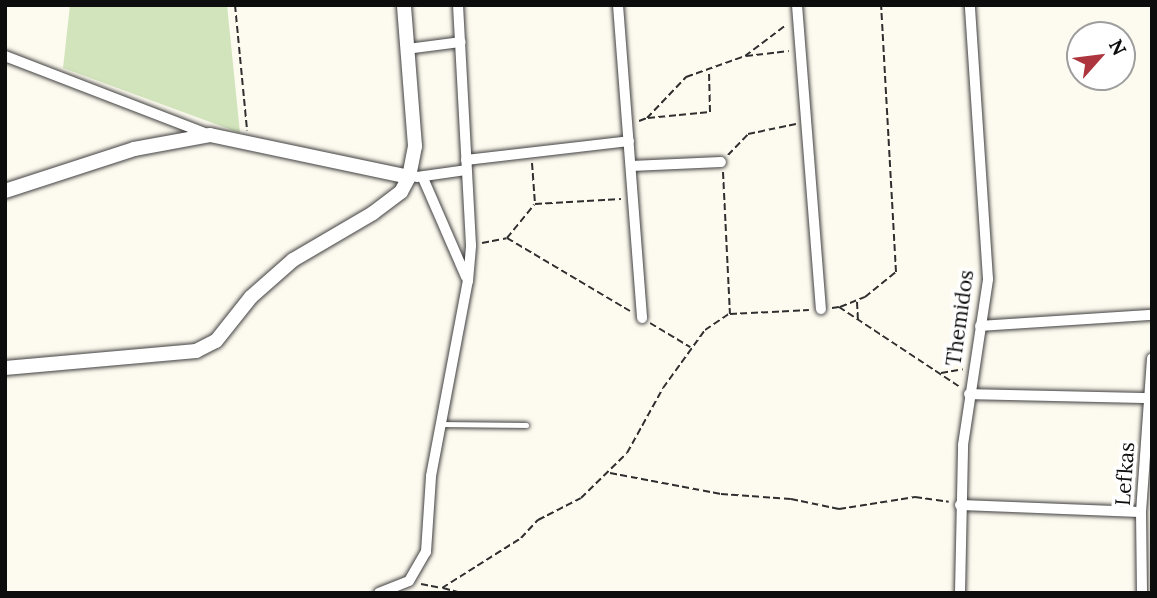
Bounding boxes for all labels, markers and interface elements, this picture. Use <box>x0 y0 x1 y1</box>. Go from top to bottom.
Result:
north arrow <box>1066 21 1136 91</box>
text: N <box>1104 35 1132 59</box>
street label: Themidos <box>941 268 979 368</box>
street label: Lefkas <box>1110 441 1140 507</box>

